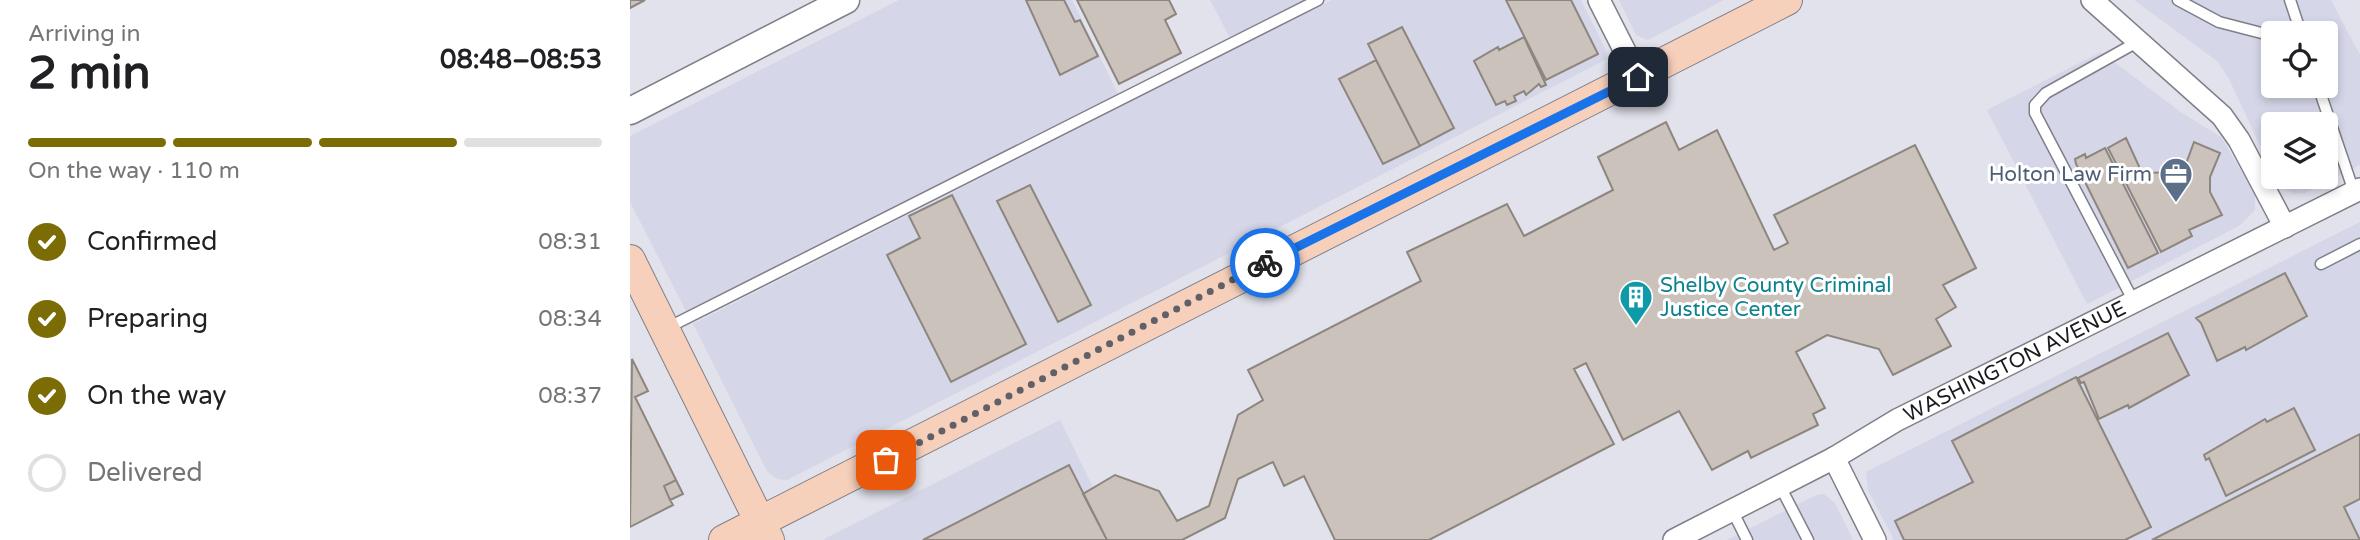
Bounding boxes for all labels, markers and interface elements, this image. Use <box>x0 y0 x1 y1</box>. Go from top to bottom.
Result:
text: Arriving in <box>28 20 141 48</box>
map controls <box>2261 21 2338 189</box>
button: locate <box>2261 21 2338 98</box>
text: 08:48–08:53 <box>440 44 602 75</box>
text: 2 min <box>28 46 151 101</box>
pin <box>1608 47 1668 107</box>
icon: home <box>1619 58 1657 96</box>
button: layers <box>2261 112 2338 189</box>
office icon: Holton Law Firm <box>2157 155 2195 204</box>
text: On the way · 110 m <box>28 157 240 185</box>
place label: Holton Law Firm <box>1989 162 2152 187</box>
icon: check <box>28 223 66 261</box>
text: Confirmed <box>87 226 217 257</box>
text: 08:31 <box>538 228 602 256</box>
courier <box>1230 228 1300 298</box>
icon: bike <box>1246 244 1284 282</box>
place label: Shelby County Criminal Justice Center <box>1660 273 1892 322</box>
building icon: Shelby County Criminal Justice Center <box>1617 278 1655 327</box>
street label: WASHINGTON AVENUE <box>1900 295 2130 427</box>
icon: check <box>28 300 66 338</box>
text: Preparing <box>87 303 208 334</box>
text: 08:34 <box>538 305 602 333</box>
icon: check <box>28 377 66 415</box>
text: On the way <box>87 380 227 411</box>
text: 08:37 <box>538 382 602 410</box>
pin <box>856 430 916 490</box>
icon: bag <box>867 441 905 479</box>
text: Delivered <box>87 457 203 488</box>

